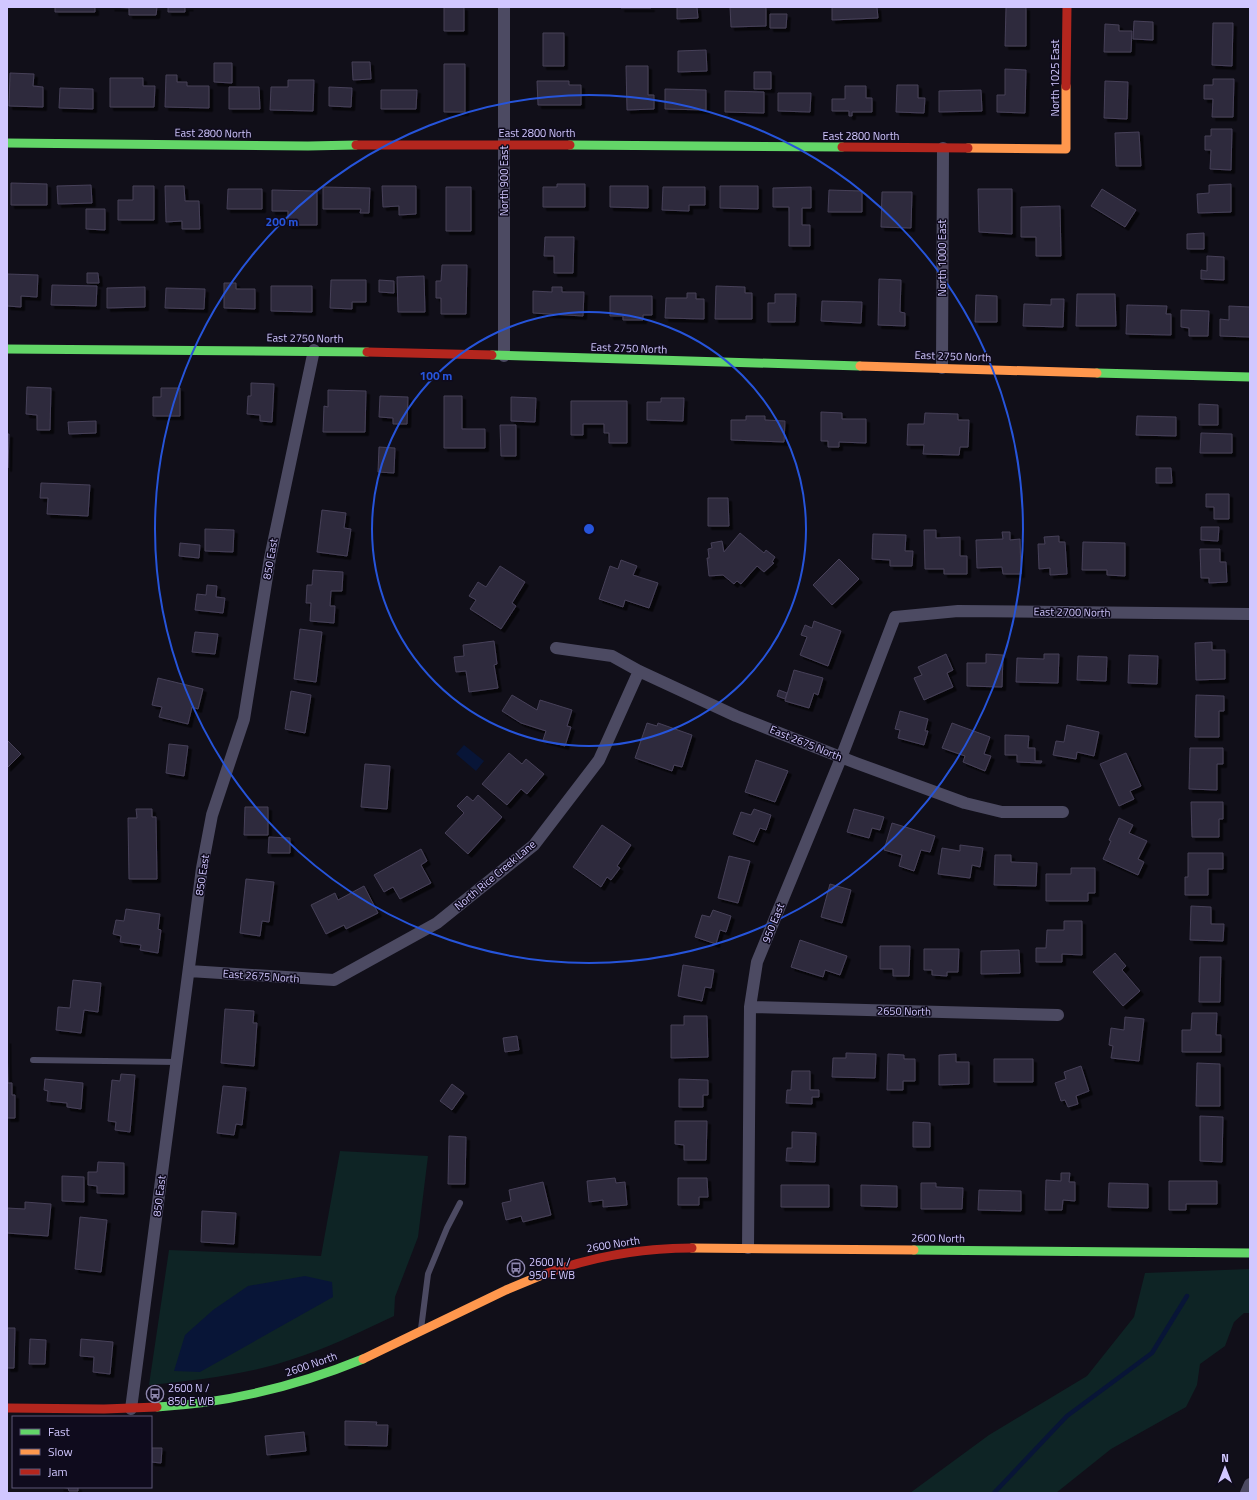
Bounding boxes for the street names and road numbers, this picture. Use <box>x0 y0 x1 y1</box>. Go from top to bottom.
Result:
street label: North 1025 East <box>1047 39 1063 116</box>
street label: East 2800 North <box>174 124 252 142</box>
street label: East 2800 North <box>499 125 575 141</box>
street label: East 2800 North <box>823 128 899 144</box>
street label: North 900 East <box>496 146 512 216</box>
street label: North 1000 East <box>934 219 950 296</box>
street label: East 2750 North <box>266 329 344 347</box>
street label: East 2750 North <box>590 339 668 357</box>
street label: East 2750 North <box>914 347 992 365</box>
street label: 850 East <box>259 537 282 581</box>
street label: East 2700 North <box>1033 603 1111 621</box>
street label: East 2675 North <box>767 721 845 765</box>
street label: North Rice Creek Lane <box>451 836 539 914</box>
street label: 850 East <box>191 853 213 897</box>
street label: 950 East <box>758 901 788 945</box>
street label: East 2675 North <box>222 965 300 987</box>
street label: 2650 North <box>877 1003 931 1019</box>
street label: 850 East <box>149 1174 169 1218</box>
street label: 2600 North <box>911 1230 965 1246</box>
street label: 2600 North <box>585 1232 641 1256</box>
street label: 2600 North <box>283 1348 339 1380</box>

